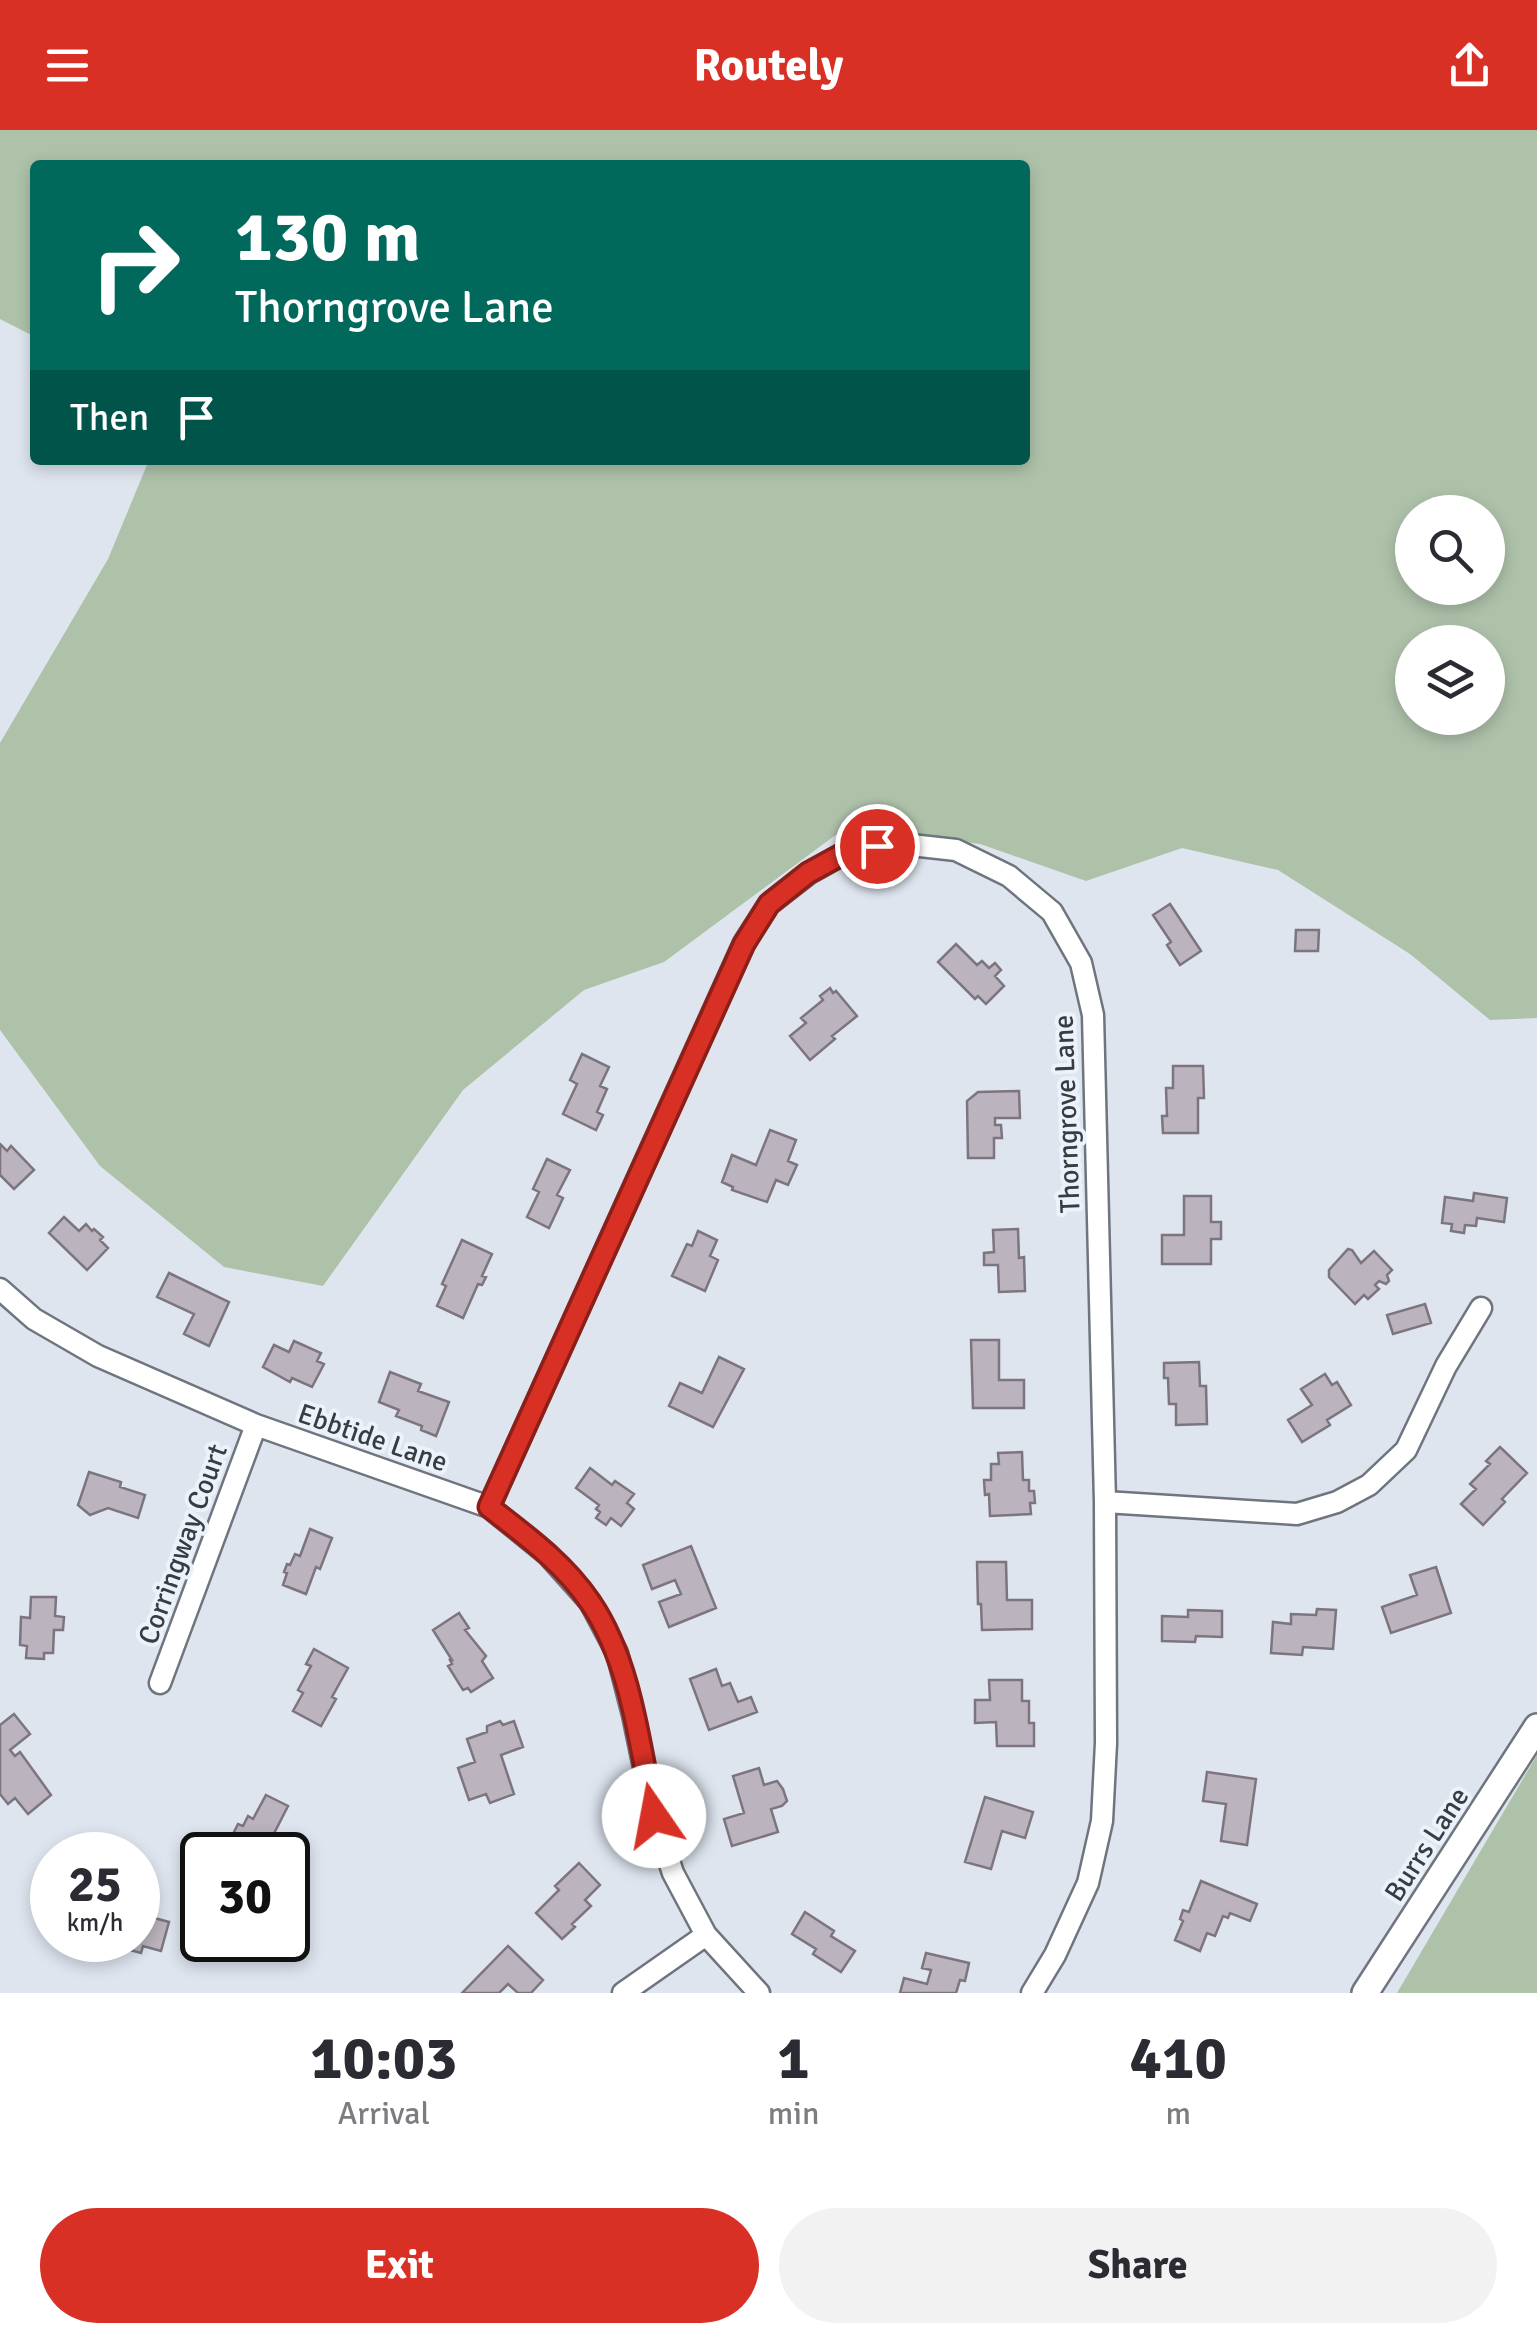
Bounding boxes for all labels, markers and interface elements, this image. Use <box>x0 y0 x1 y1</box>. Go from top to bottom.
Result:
icon: menu <box>40 38 95 93</box>
text: Routely <box>694 38 843 93</box>
icon: share <box>1442 38 1497 93</box>
text: 130 m <box>235 194 420 280</box>
icon: right <box>70 200 200 330</box>
text: Thorngrove Lane <box>235 280 554 335</box>
icon: arrive <box>169 390 224 445</box>
text: Then <box>70 394 149 441</box>
map controls <box>1395 495 1505 735</box>
button: search <box>1395 495 1505 605</box>
button: layers <box>1395 625 1505 735</box>
pin <box>835 804 920 889</box>
icon: arrive <box>850 819 905 874</box>
street label: Thorngrove Lane <box>1047 1014 1087 1214</box>
street label: Ebbtide Lane <box>293 1397 452 1479</box>
street label: Corringway Court <box>131 1440 235 1649</box>
position arrow <box>602 1764 706 1868</box>
street label: Burrs Lane <box>1377 1781 1476 1908</box>
speed limit sign: 30 <box>180 1832 310 1962</box>
text: 25 <box>68 1854 122 1916</box>
text: km/h <box>67 1907 123 1938</box>
text: 10:03 <box>310 2022 458 2096</box>
text: 1 <box>777 2022 810 2096</box>
text: 410 <box>1130 2022 1227 2096</box>
text: Arrival <box>338 2094 430 2133</box>
text: min <box>768 2094 819 2133</box>
text: m <box>1165 2094 1191 2133</box>
button: Exit <box>40 2208 759 2323</box>
button: Share <box>779 2208 1497 2323</box>

